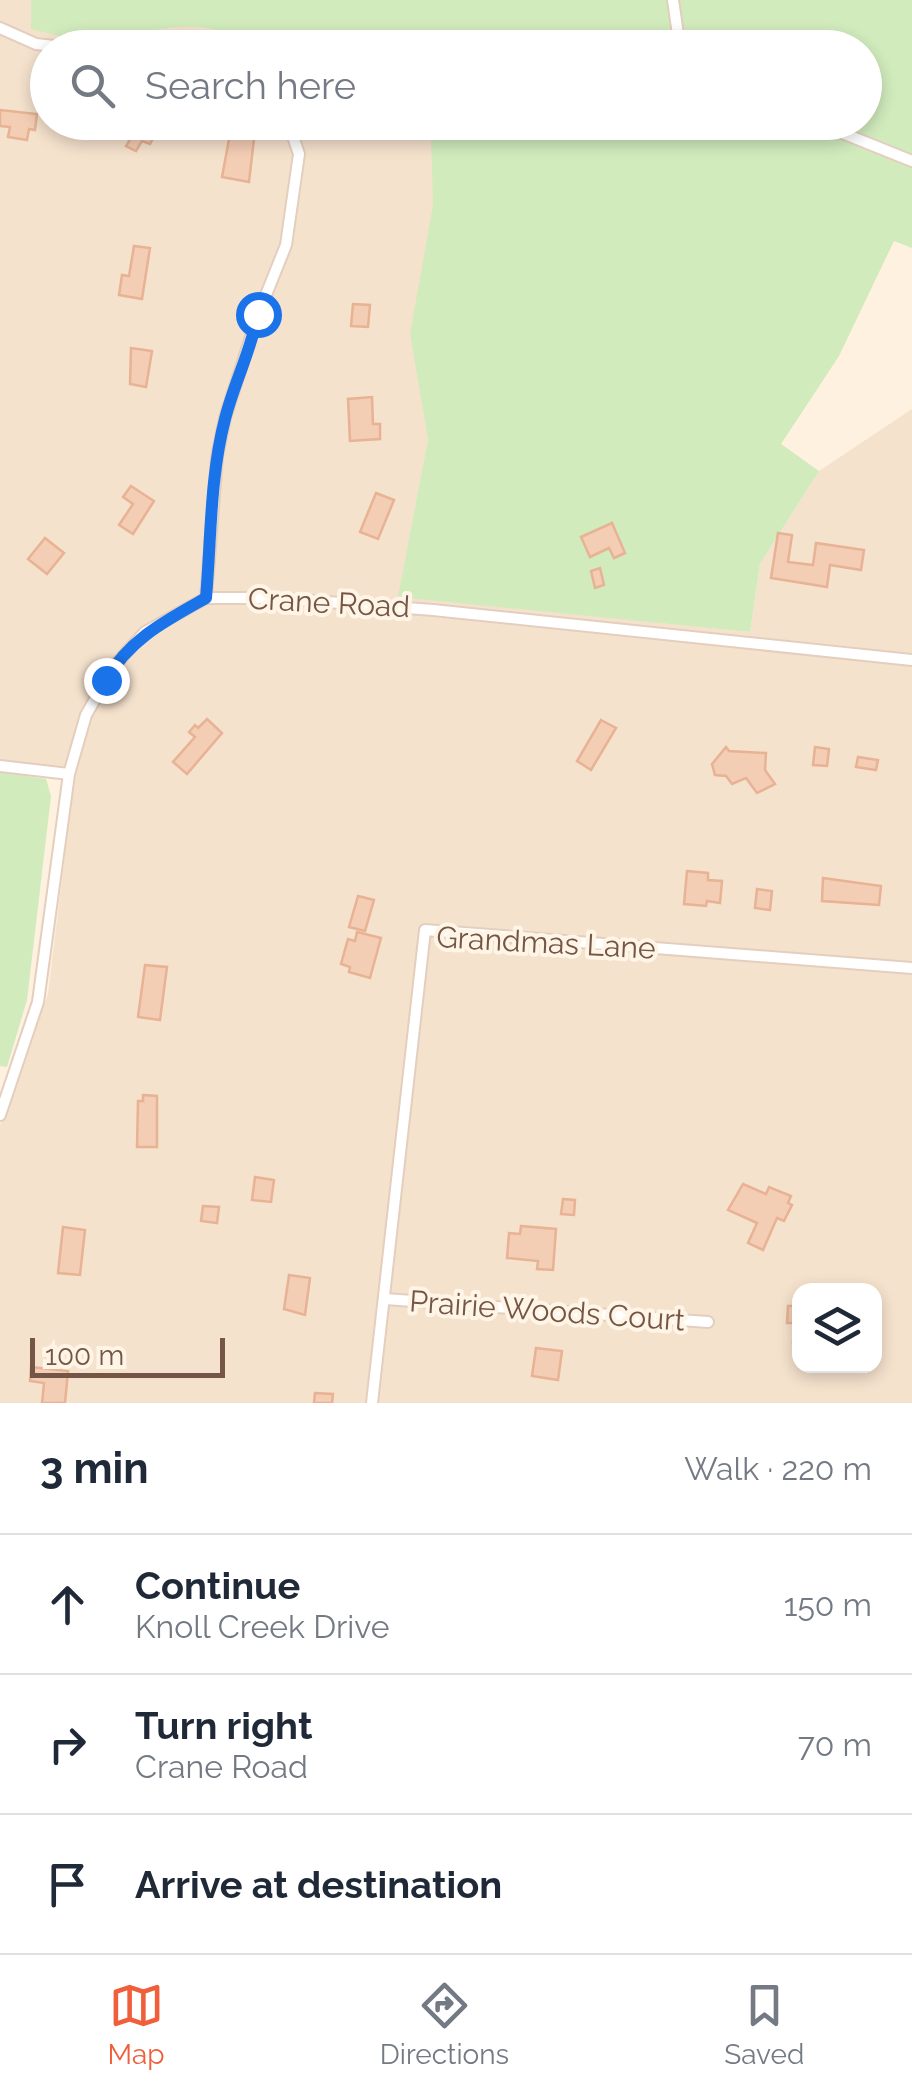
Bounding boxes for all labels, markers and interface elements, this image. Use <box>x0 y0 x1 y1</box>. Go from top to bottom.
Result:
search box <box>30 30 882 140</box>
icon: search <box>65 58 120 113</box>
text: Search here <box>145 63 356 108</box>
route start <box>236 292 282 338</box>
street label: Crane Road <box>247 581 411 624</box>
route end <box>84 658 130 704</box>
street label: Grandmas Lane <box>436 919 657 966</box>
street label: Prairie Woods Court <box>408 1283 686 1338</box>
map controls <box>792 1283 882 1373</box>
button: layers <box>792 1283 882 1373</box>
scale bar <box>30 1333 225 1378</box>
text: 100 m <box>45 1339 124 1372</box>
text: 3 min <box>40 1444 149 1493</box>
text: Walk · 220 m <box>684 1450 872 1487</box>
text: Continue <box>135 1563 300 1608</box>
icon: ahead <box>40 1577 95 1632</box>
text: 150 m <box>784 1586 872 1623</box>
text: Knoll Creek Drive <box>135 1608 390 1645</box>
text: Turn right <box>135 1703 312 1748</box>
icon: right <box>40 1717 95 1772</box>
text: 70 m <box>798 1726 872 1763</box>
text: Crane Road <box>135 1748 308 1785</box>
icon: arrive <box>40 1857 95 1912</box>
text: Arrive at destination <box>135 1862 502 1907</box>
tab: Map <box>108 1978 165 2071</box>
tab: Directions <box>380 1978 509 2071</box>
tab: Saved <box>724 1978 804 2071</box>

